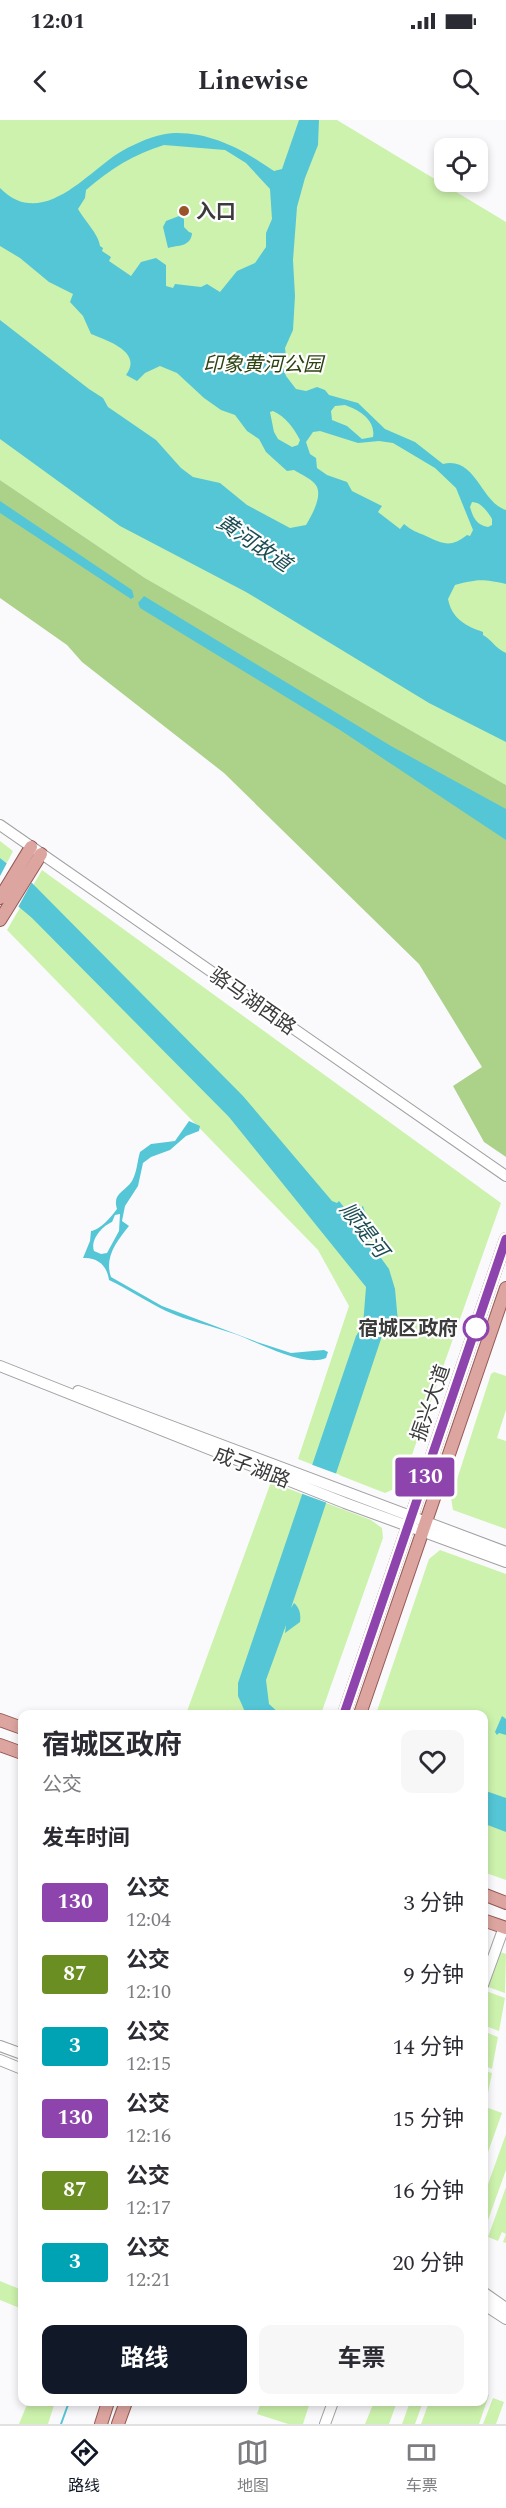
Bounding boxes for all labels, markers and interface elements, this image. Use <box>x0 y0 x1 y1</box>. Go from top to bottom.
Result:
text: 12:01 <box>30 5 85 38</box>
text: Linewise <box>198 60 308 102</box>
icon: back <box>24 65 57 98</box>
icon: search <box>449 65 482 98</box>
map controls <box>434 138 488 192</box>
button: locate <box>434 138 488 192</box>
place label: 入口 <box>196 197 236 227</box>
marker: 入口 <box>177 204 191 218</box>
park label: 印象黄河公园 <box>203 350 326 380</box>
water label: 黄河故道 <box>210 507 300 582</box>
street label: 骆马湖西路 <box>203 961 302 1043</box>
water label: 顺堤河 <box>331 1196 398 1268</box>
place label: 宿城区政府 <box>358 1314 458 1344</box>
marker: 宿城区政府 <box>463 1315 489 1341</box>
street label: 振兴大道 <box>404 1361 458 1446</box>
street label: 成子湖路 <box>209 1440 294 1496</box>
line badge: 130 <box>390 1458 460 1496</box>
text: 130 <box>407 1461 443 1493</box>
text: 宿城区政府 <box>42 1724 182 1767</box>
button: heart <box>401 1730 464 1793</box>
text: 公交 <box>42 1770 82 1800</box>
text: 发车时间 <box>42 1822 130 1855</box>
text: 公交 <box>126 1872 170 1905</box>
text: 130 <box>57 1886 93 1918</box>
text: 3 分钟 <box>403 1887 464 1920</box>
text: 12:04 <box>126 1905 171 1935</box>
text: 公交 <box>126 1944 170 1977</box>
text: 87 <box>63 1958 87 1990</box>
text: 9 分钟 <box>403 1959 464 1992</box>
text: 12:10 <box>126 1977 171 2007</box>
text: 公交 <box>126 2016 170 2049</box>
text: 3 <box>69 2030 81 2062</box>
text: 14 分钟 <box>392 2031 464 2064</box>
text: 12:15 <box>126 2049 171 2079</box>
text: 公交 <box>126 2088 170 2121</box>
text: 130 <box>57 2102 93 2134</box>
text: 15 分钟 <box>392 2103 464 2136</box>
text: 12:16 <box>126 2121 171 2151</box>
text: 公交 <box>126 2160 170 2193</box>
text: 87 <box>63 2174 87 2206</box>
text: 16 分钟 <box>392 2175 464 2208</box>
text: 12:17 <box>126 2193 171 2223</box>
text: 公交 <box>126 2232 170 2265</box>
text: 3 <box>69 2246 81 2278</box>
text: 20 分钟 <box>392 2247 464 2280</box>
text: 12:21 <box>126 2265 171 2295</box>
button: 路线 <box>42 2325 247 2394</box>
button: 车票 <box>259 2325 464 2394</box>
tab: 路线 <box>68 2436 101 2498</box>
tab: 地图 <box>236 2436 269 2498</box>
tab: 车票 <box>405 2436 438 2498</box>

